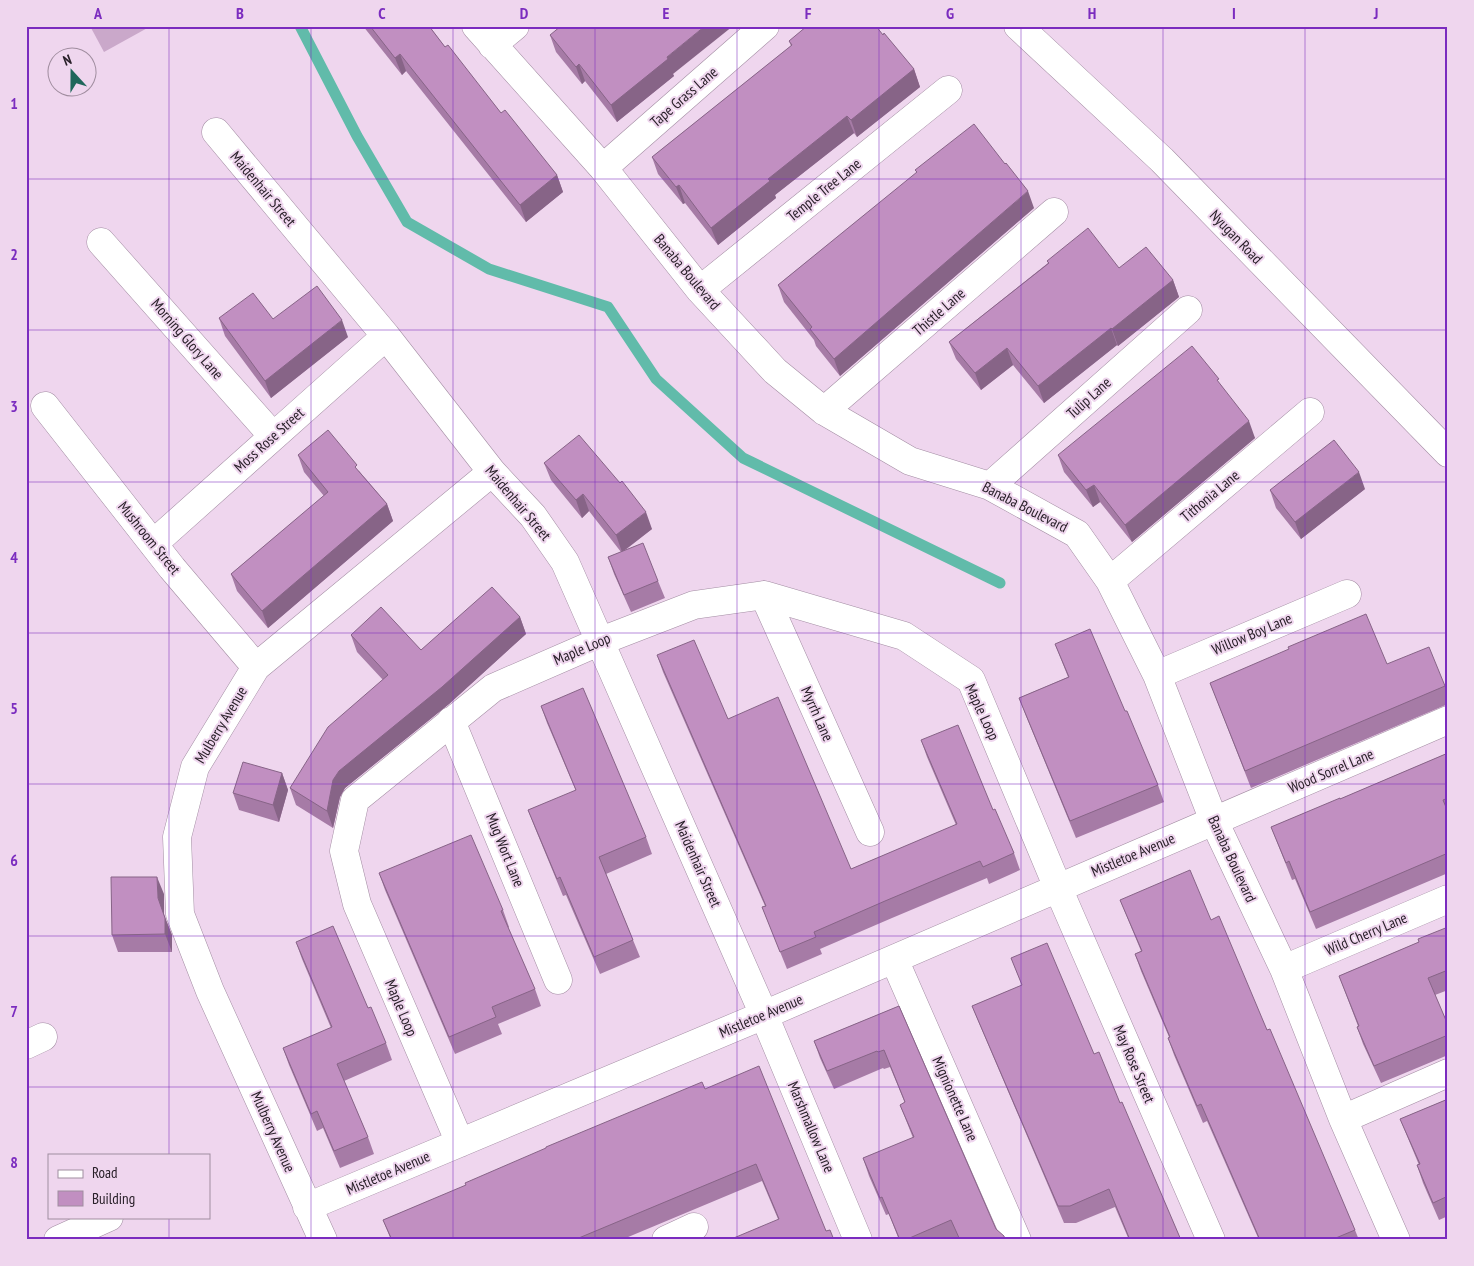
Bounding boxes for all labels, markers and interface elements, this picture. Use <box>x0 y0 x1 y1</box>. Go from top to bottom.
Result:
text: A <box>93 3 103 23</box>
text: B <box>236 3 244 23</box>
text: C <box>378 3 386 23</box>
text: D <box>520 3 529 23</box>
text: E <box>663 3 670 23</box>
text: F <box>805 3 812 23</box>
text: G <box>946 3 954 23</box>
text: H <box>1088 3 1096 23</box>
text: I <box>1232 3 1236 23</box>
text: J <box>1373 3 1378 23</box>
north arrow <box>48 48 98 98</box>
text: N <box>61 50 74 70</box>
street label: Tape Grass Lane <box>646 62 721 131</box>
text: 1 <box>10 93 18 113</box>
street label: Maidenhair Street <box>226 147 300 230</box>
street label: Temple Tree Lane <box>783 154 865 225</box>
street label: Nyugan Road <box>1206 206 1267 268</box>
street label: Banaba Boulevard <box>650 230 725 314</box>
text: 2 <box>10 244 18 264</box>
street label: Thistle Lane <box>909 284 969 340</box>
street label: Morning Glory Lane <box>147 294 228 383</box>
street label: Tulip Lane <box>1063 373 1115 422</box>
text: 3 <box>10 396 18 416</box>
street label: Moss Rose Street <box>230 403 308 476</box>
street label: Maidenhair Street <box>481 461 555 544</box>
street label: Tithonia Lane <box>1176 466 1243 526</box>
street label: Banaba Boulevard <box>979 477 1071 536</box>
street label: Mushroom Street <box>114 497 185 578</box>
text: 4 <box>10 547 18 567</box>
street label: Willow Boy Lane <box>1209 608 1295 659</box>
street label: Maple Loop <box>550 628 613 669</box>
street label: Maple Loop <box>961 681 1004 743</box>
street label: Mulberry Avenue <box>190 683 251 767</box>
street label: Myrrh Lane <box>797 683 838 744</box>
text: 5 <box>10 698 18 718</box>
street label: Wood Sorrel Lane <box>1285 744 1376 797</box>
street label: Mug Wort Lane <box>482 810 529 890</box>
street label: Banaba Boulevard <box>1204 813 1261 905</box>
street label: Maidenhair Street <box>671 818 726 910</box>
street label: Mistletoe Avenue <box>1088 828 1178 881</box>
text: 6 <box>10 850 18 870</box>
street label: Wild Cherry Lane <box>1322 908 1410 959</box>
street label: Maple Loop <box>381 976 422 1039</box>
street label: Mistletoe Avenue <box>716 989 806 1042</box>
text: 7 <box>10 1001 18 1021</box>
street label: May Rose Street <box>1110 1022 1159 1106</box>
street label: Mignionette Lane <box>928 1054 983 1144</box>
street label: Marshmallow Lane <box>784 1078 839 1175</box>
street label: Mulberry Avenue <box>247 1088 300 1175</box>
street label: Mistletoe Avenue <box>343 1146 433 1199</box>
text: 8 <box>10 1152 18 1172</box>
legend <box>48 1154 210 1218</box>
text: Road <box>92 1163 118 1182</box>
text: Building <box>92 1189 135 1208</box>

